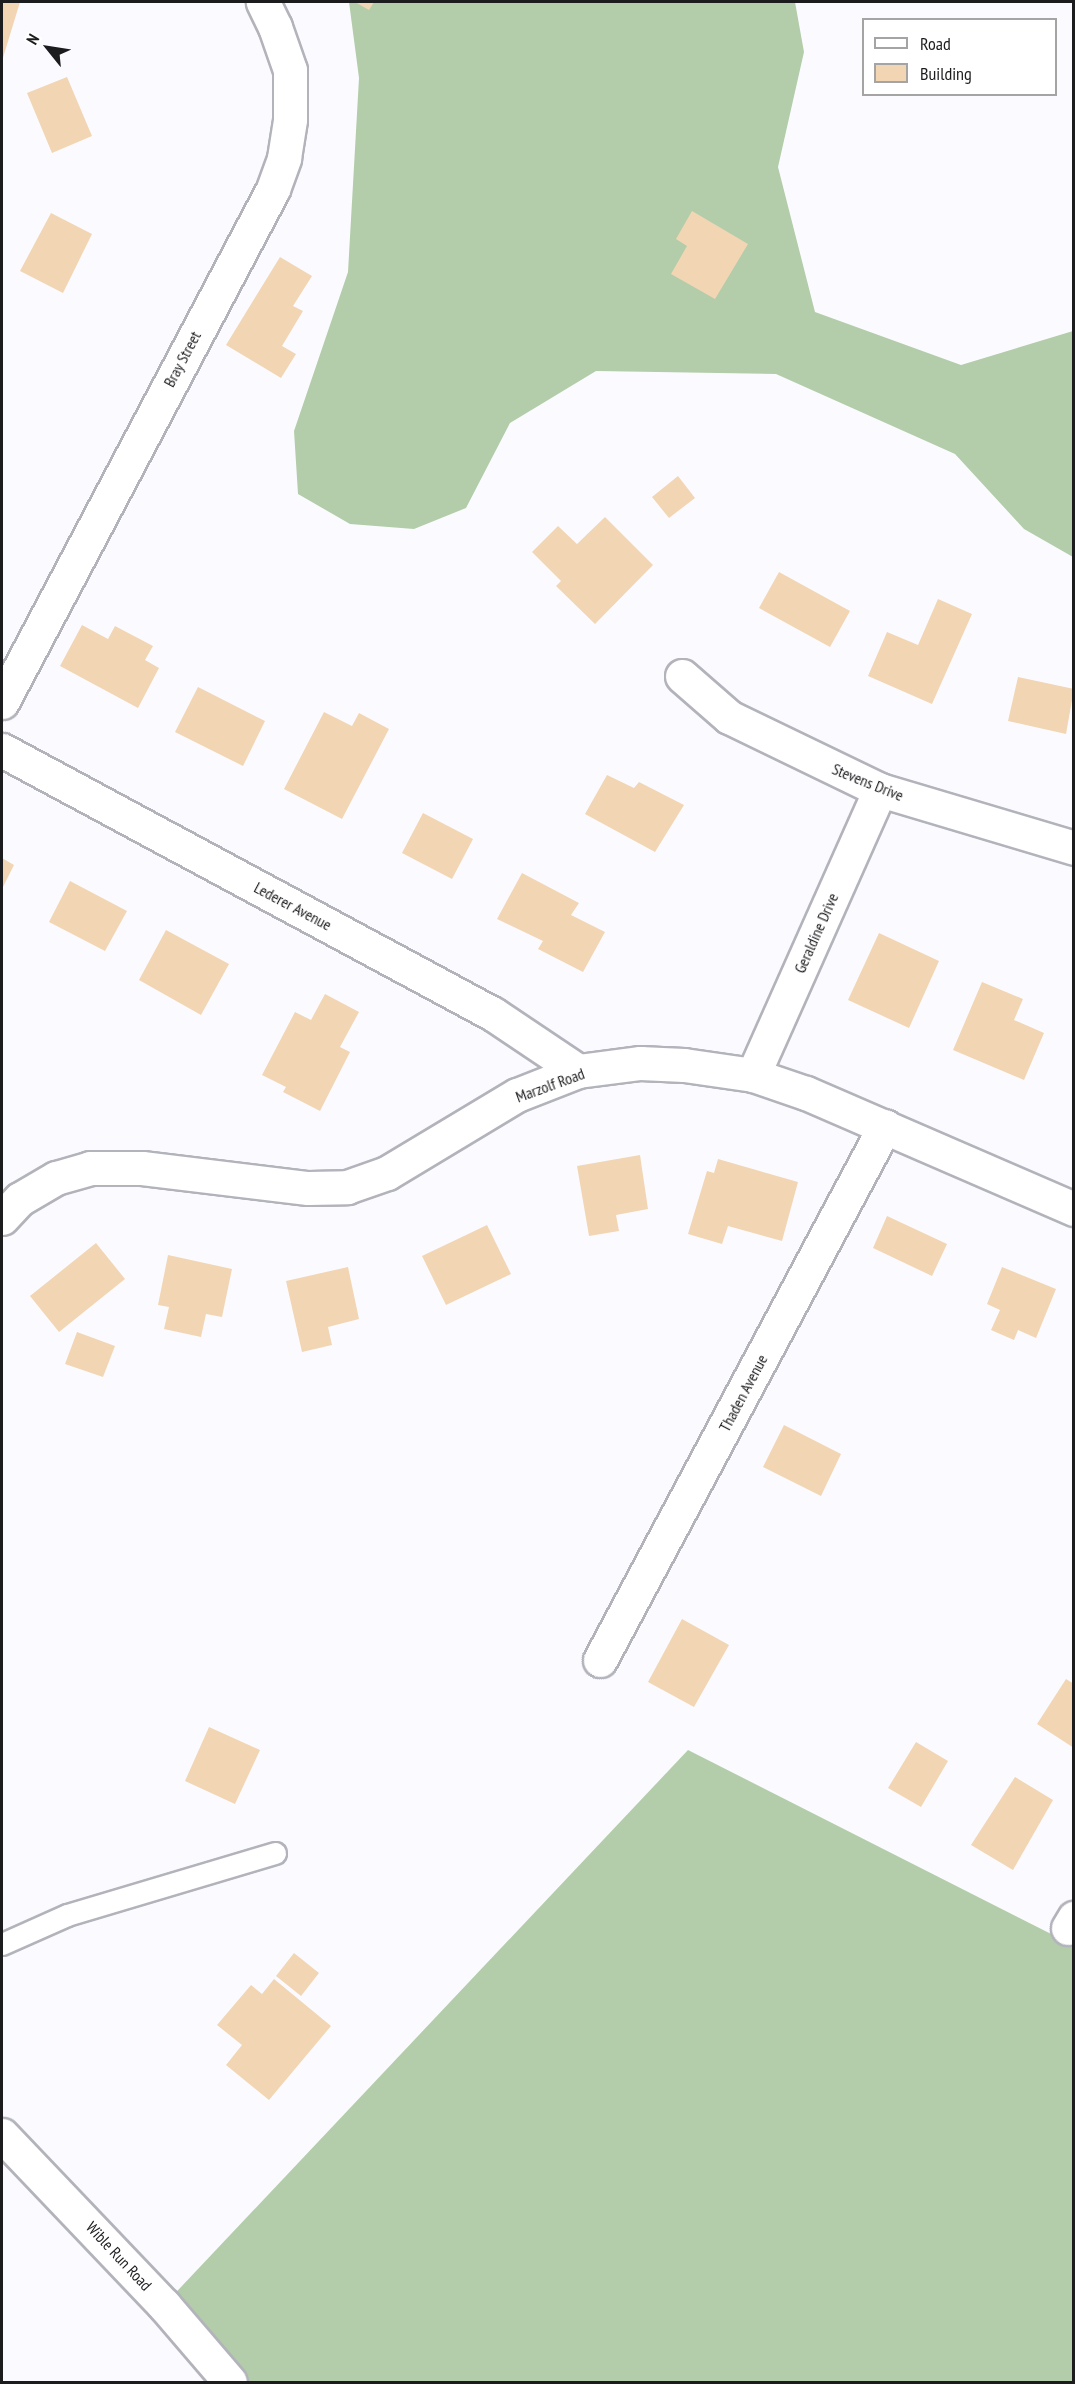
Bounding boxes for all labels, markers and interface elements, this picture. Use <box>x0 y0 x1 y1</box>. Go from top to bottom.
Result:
north arrow <box>18 18 78 78</box>
legend <box>862 18 1057 96</box>
text: N <box>22 30 43 48</box>
text: Road <box>920 32 951 55</box>
text: Building <box>920 62 972 85</box>
street label: Bray Street <box>159 328 205 390</box>
street label: Stevens Drive <box>830 759 906 805</box>
street label: Lederer Avenue <box>251 877 335 935</box>
street label: Geraldine Drive <box>790 890 842 976</box>
street label: Marzolf Road <box>513 1064 587 1106</box>
street label: Thaden Avenue <box>715 1351 771 1435</box>
street label: Wible Run Road <box>82 2218 156 2294</box>

